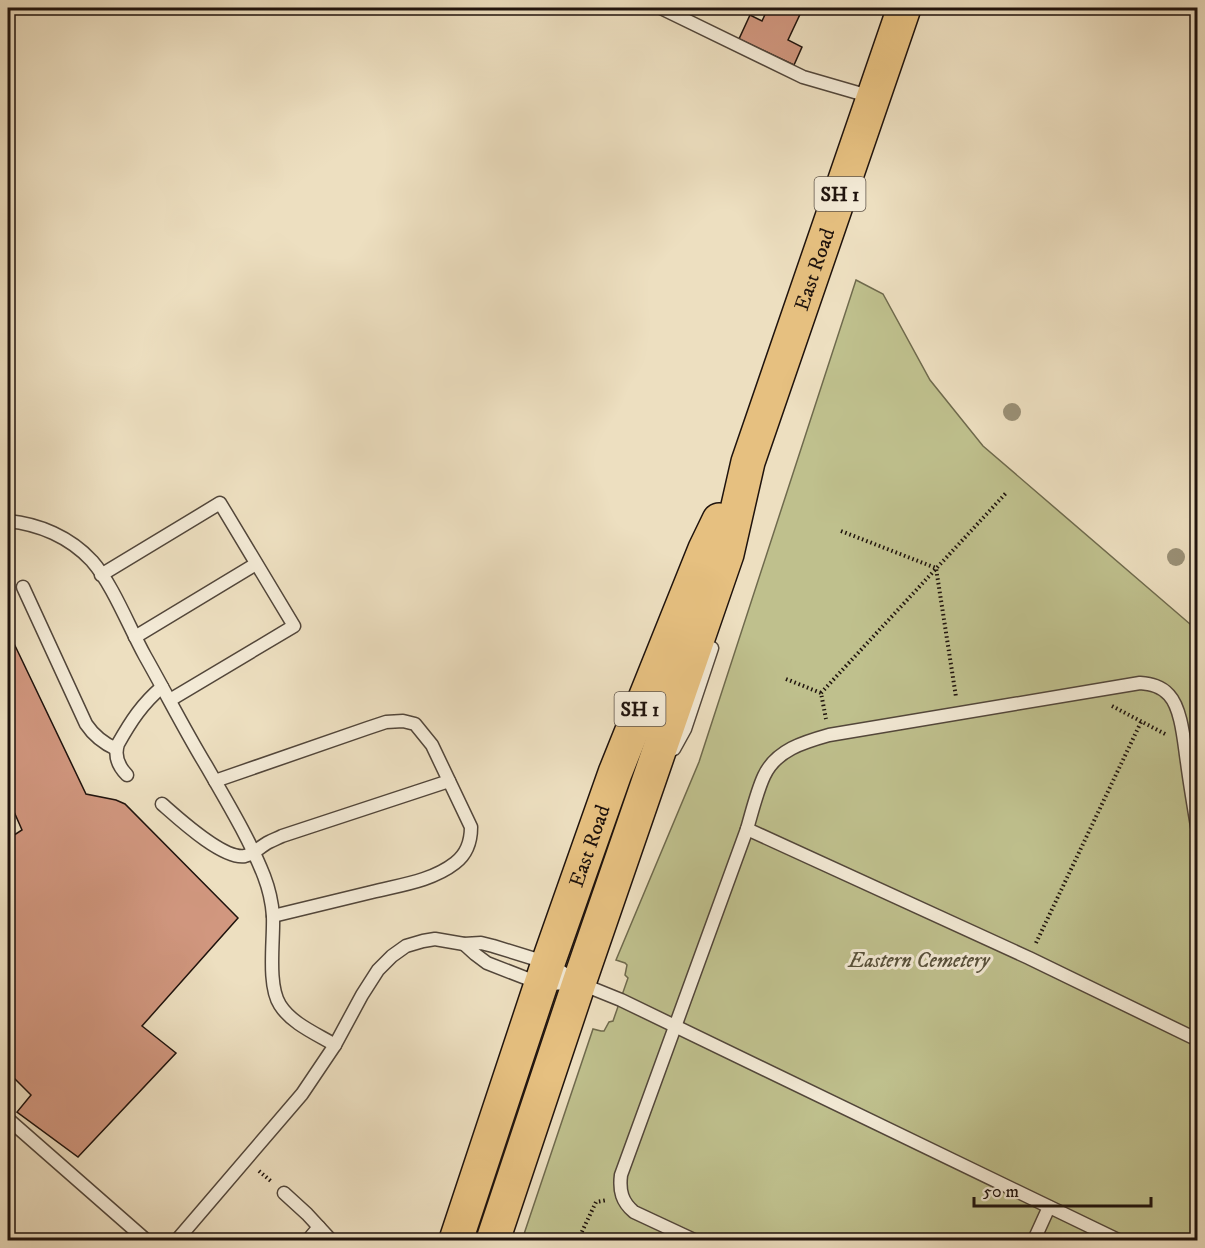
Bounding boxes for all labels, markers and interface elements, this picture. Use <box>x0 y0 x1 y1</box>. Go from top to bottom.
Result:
road number: SH 1 <box>814 177 866 211</box>
street label: East Road <box>789 224 842 314</box>
road number: SH 1 <box>614 692 666 726</box>
street label: East Road <box>564 801 617 891</box>
park label: Eastern Cemetery <box>848 948 991 974</box>
scale bar <box>974 1170 1151 1208</box>
text: 50 m <box>983 1181 1019 1203</box>

